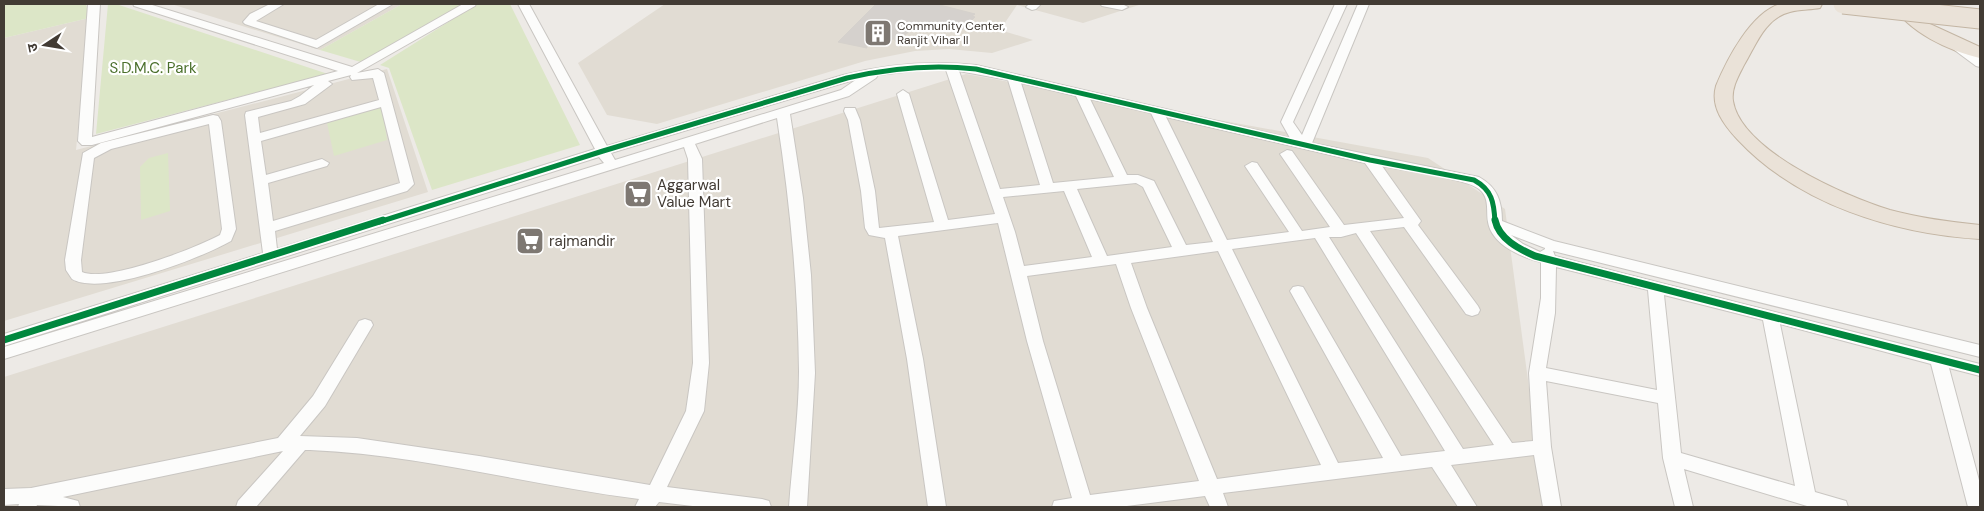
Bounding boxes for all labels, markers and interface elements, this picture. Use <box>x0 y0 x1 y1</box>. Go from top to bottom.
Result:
building icon: Community Center, Ranjit Vihar II <box>863 18 893 48</box>
place label: Community Center, Ranjit Vihar II <box>897 18 1005 48</box>
north arrow <box>20 20 70 70</box>
text: उ <box>22 41 42 54</box>
park label: S.D.M.C. Park <box>110 58 197 78</box>
place label: Aggarwal Value Mart <box>657 175 731 212</box>
supermarket icon: Aggarwal Value Mart <box>623 179 653 209</box>
supermarket icon: rajmandir <box>515 226 545 256</box>
place label: rajmandir <box>549 231 615 251</box>

